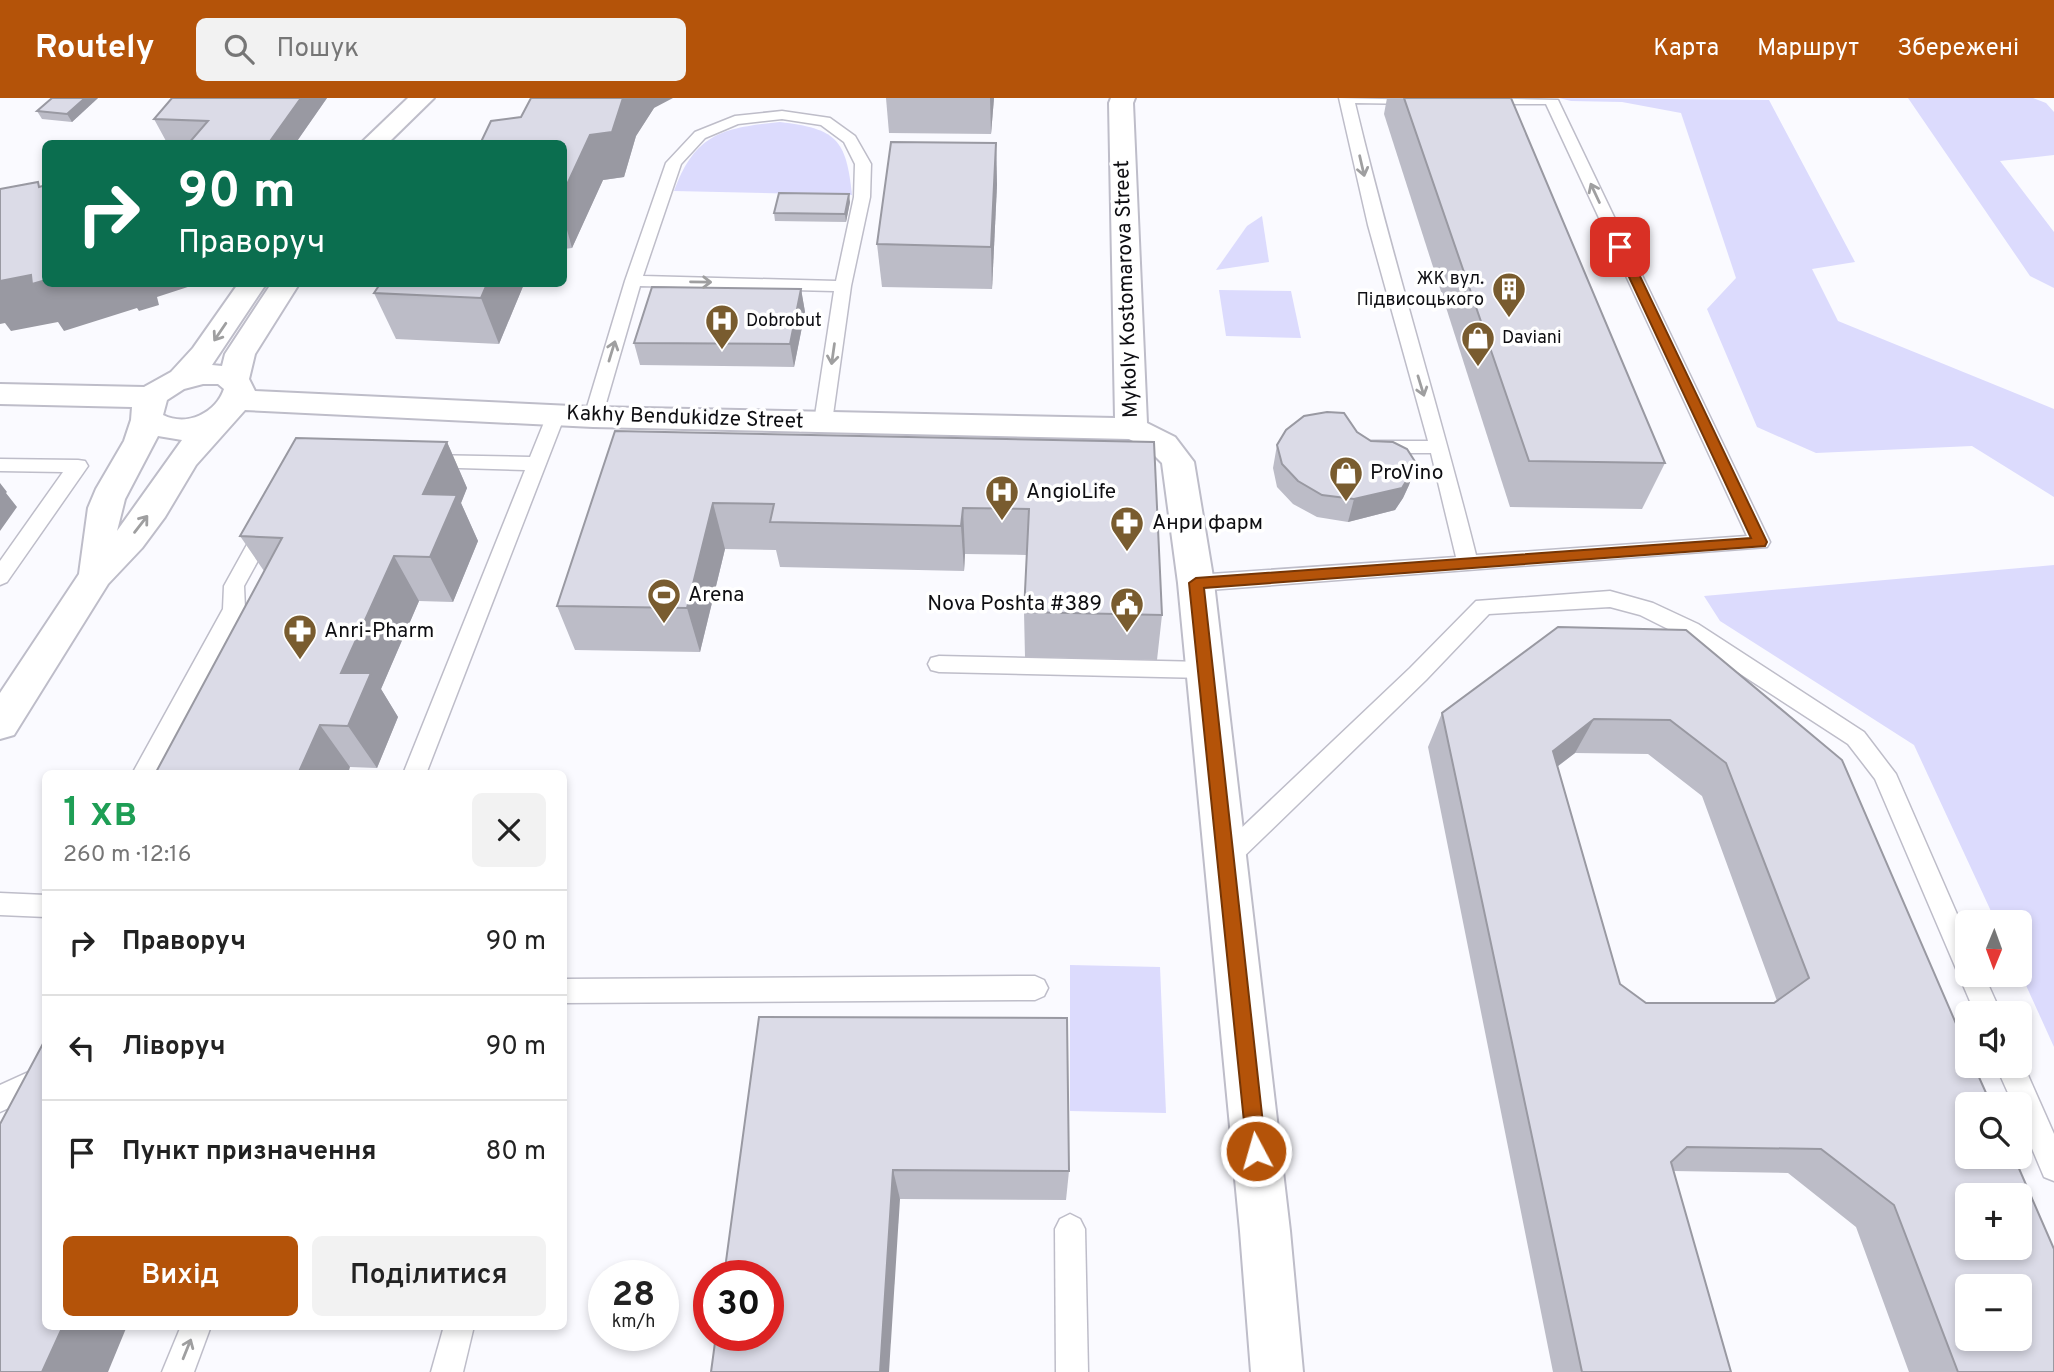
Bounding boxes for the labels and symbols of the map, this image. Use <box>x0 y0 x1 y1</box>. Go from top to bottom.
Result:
one-way arrow <box>1356 154 1370 177</box>
street label: Mykoly Kostomarova Street <box>1109 160 1145 418</box>
one-way arrow <box>1587 183 1601 204</box>
pin <box>1590 217 1650 277</box>
place label: ЖК вул. Підвисоцького <box>1356 268 1484 312</box>
building icon: ЖК вул. Підвисоцького <box>1490 270 1528 319</box>
one-way arrow <box>690 276 713 289</box>
hospital icon: Dobrobut <box>703 302 741 351</box>
place label: Dobrobut <box>746 310 822 333</box>
shop icon: Daviani <box>1459 319 1497 368</box>
one-way arrow <box>212 322 227 341</box>
place label: Daviani <box>1502 327 1562 350</box>
one-way arrow <box>607 340 620 362</box>
one-way arrow <box>826 342 839 364</box>
one-way arrow <box>1415 374 1428 396</box>
street label: Kakhy Bendukidze Street <box>566 400 804 436</box>
shop icon: ProVino <box>1327 454 1365 503</box>
place label: ProVino <box>1370 460 1443 487</box>
hospital icon: AngioLife <box>983 473 1021 522</box>
place label: AngioLife <box>1026 479 1116 506</box>
pharmacy icon: Анри фарм <box>1108 504 1146 553</box>
place label: Анри фарм <box>1152 510 1263 537</box>
one-way arrow <box>134 515 149 534</box>
sports icon: Arena <box>645 576 683 625</box>
place label: Arena <box>688 582 744 609</box>
public building icon: Nova Poshta #389 <box>1108 585 1146 634</box>
place label: Nova Poshta #389 <box>927 591 1102 618</box>
pharmacy icon: Anri-Pharm <box>281 612 319 661</box>
place label: Anri-Pharm <box>324 618 434 645</box>
north arrow <box>1955 910 2032 987</box>
position arrow <box>1219 1114 1293 1188</box>
speed limit sign: 30 <box>693 1260 784 1351</box>
one-way arrow <box>182 1339 195 1361</box>

